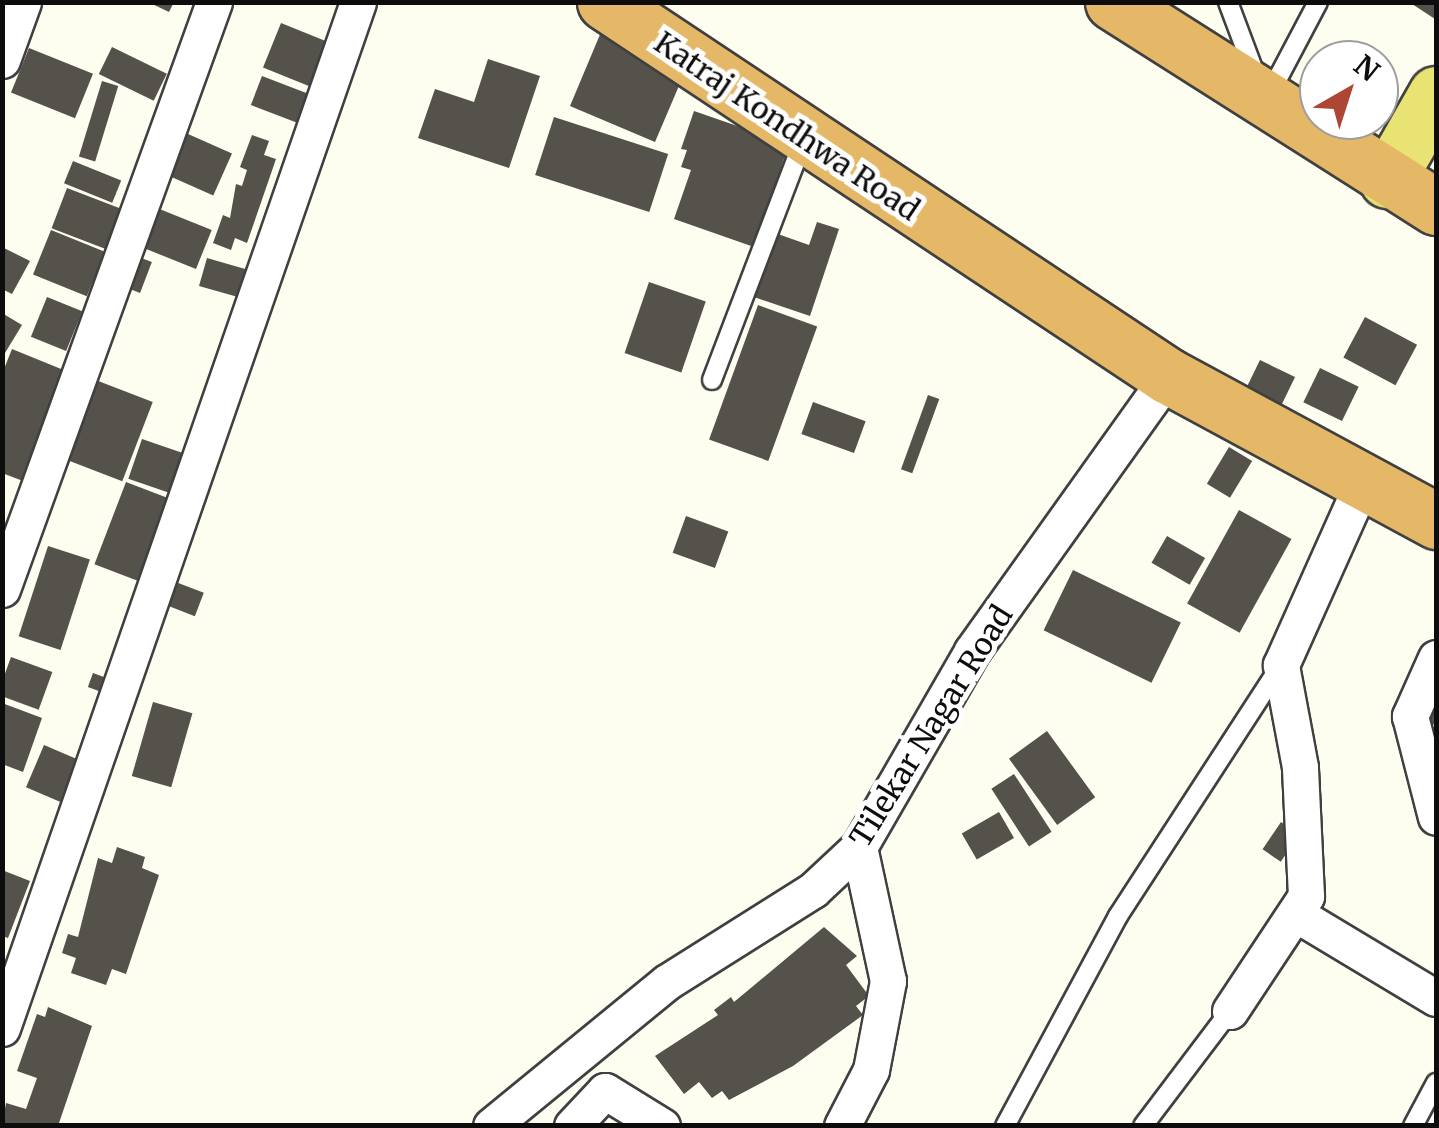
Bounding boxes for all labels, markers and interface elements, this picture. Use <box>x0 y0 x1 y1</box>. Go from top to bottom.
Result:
street label: Katraj Kondhwa Road <box>648 24 926 228</box>
north arrow <box>1299 40 1399 140</box>
text: N <box>1347 47 1387 89</box>
street label: Tilekar Nagar Road <box>842 599 1020 853</box>

